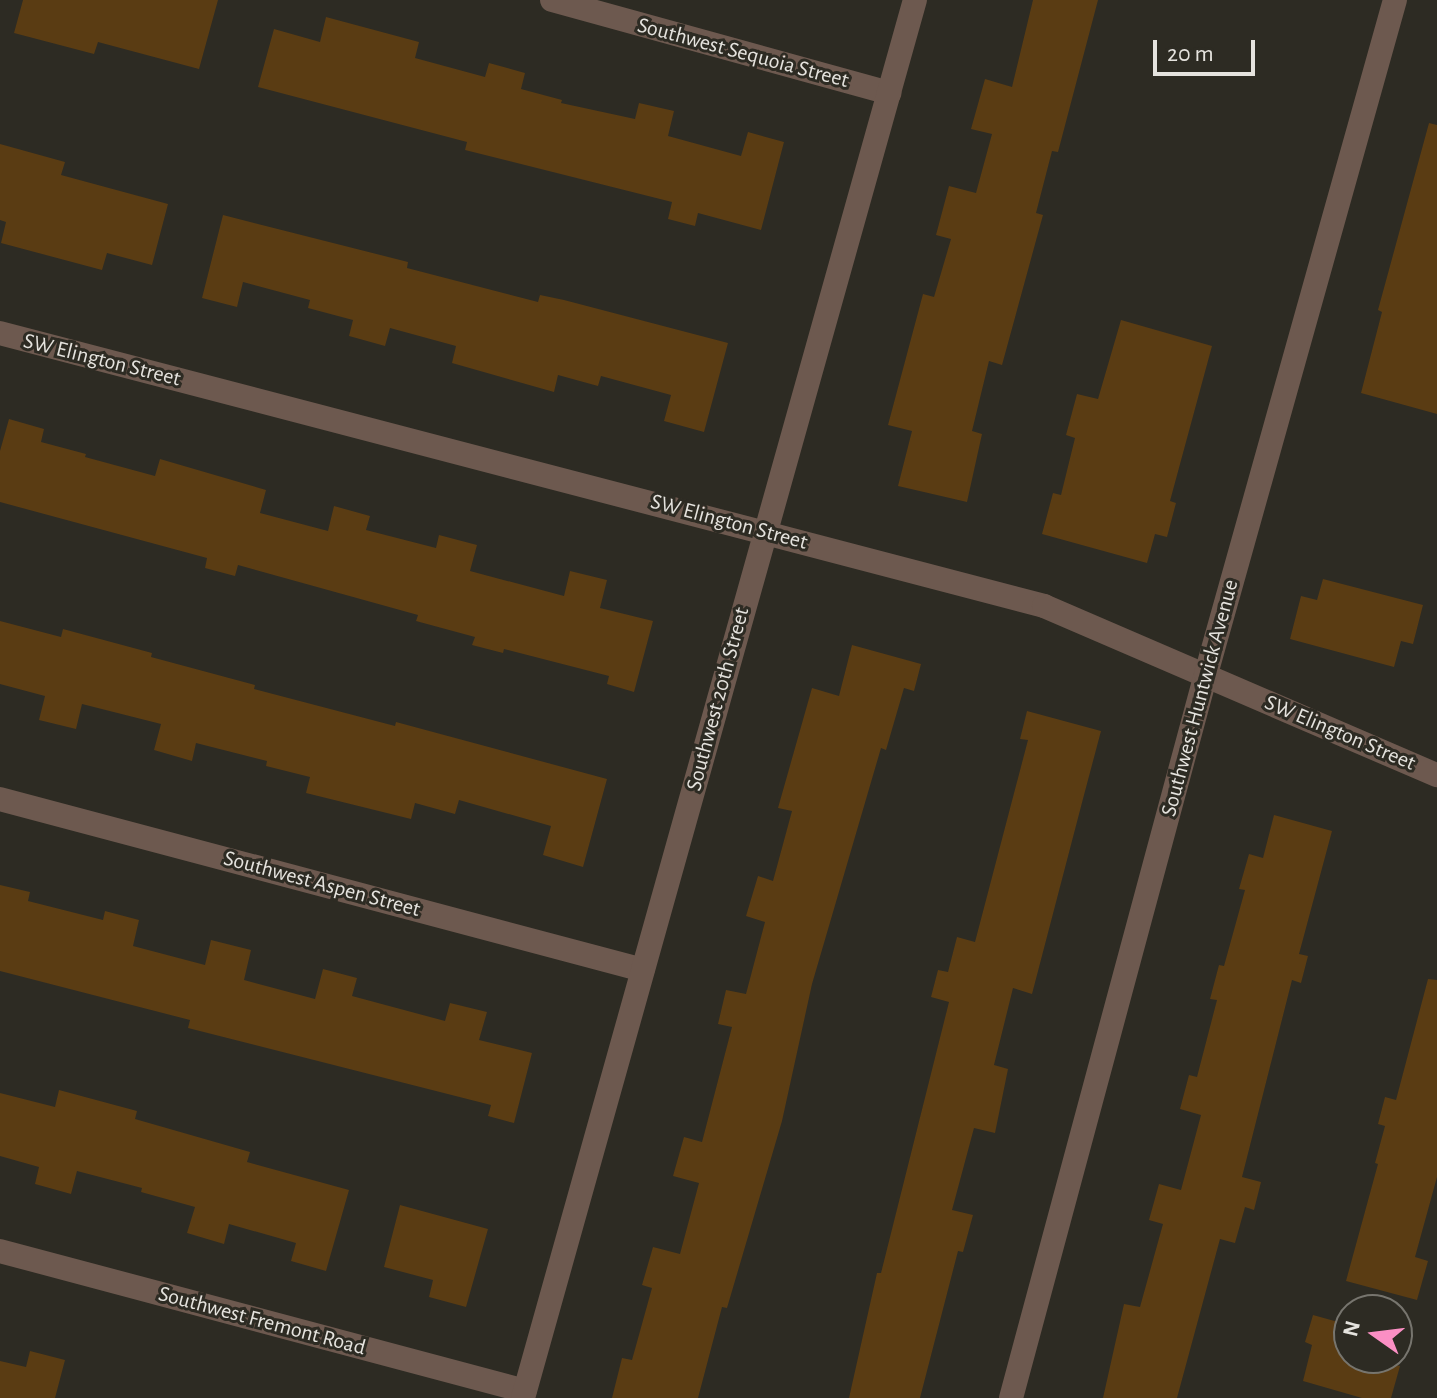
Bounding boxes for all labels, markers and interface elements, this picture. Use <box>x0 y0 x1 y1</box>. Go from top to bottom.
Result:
street label: Southwest Sequoia Street <box>634 12 852 94</box>
scale bar <box>1157 24 1259 74</box>
text: 20 m <box>1167 42 1214 66</box>
street label: SW Elington Street <box>21 328 183 392</box>
street label: SW Elington Street <box>648 488 810 556</box>
street label: Southwest Huntwick Avenue <box>1156 577 1244 819</box>
street label: Southwest 20th Street <box>681 604 755 794</box>
street label: SW Elington Street <box>1261 689 1419 777</box>
street label: Southwest Aspen Street <box>221 845 423 923</box>
street label: Southwest Fremont Road <box>156 1281 368 1361</box>
north arrow <box>1333 1294 1413 1374</box>
text: N <box>1339 1319 1364 1339</box>

